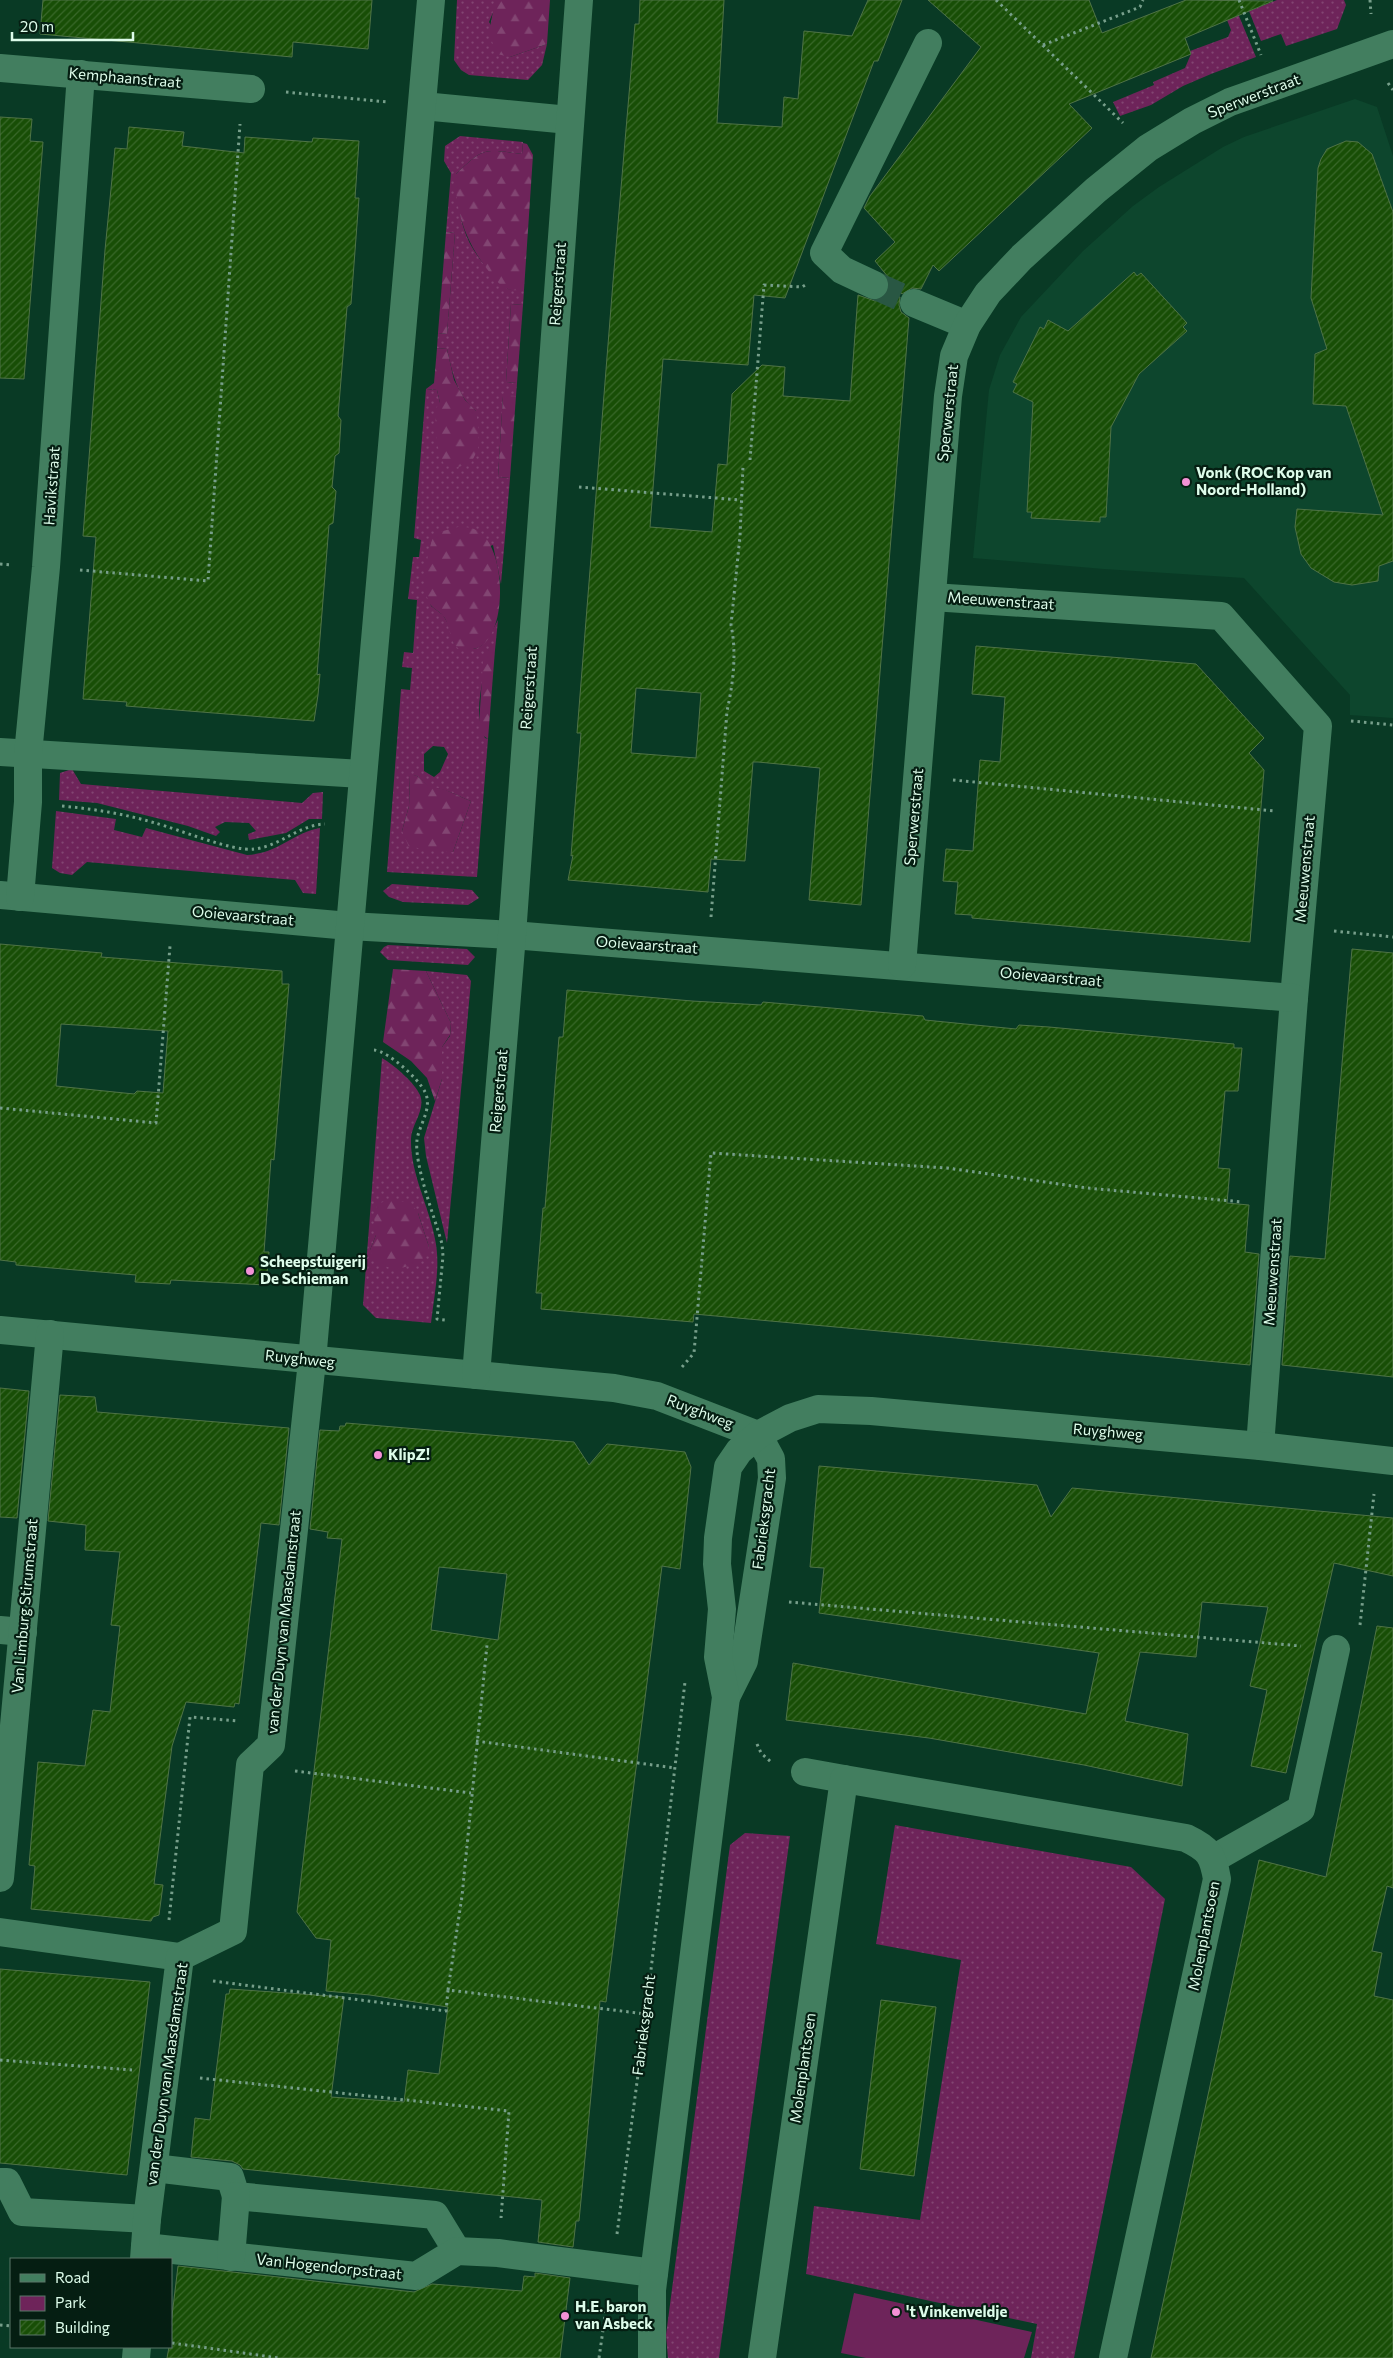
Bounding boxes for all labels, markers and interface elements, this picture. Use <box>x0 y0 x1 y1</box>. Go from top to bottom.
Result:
scale bar <box>12 10 134 42</box>
text: 20 m <box>20 17 54 35</box>
street label: Kemphaanstraat <box>68 63 182 91</box>
street label: Sperwerstraat <box>1205 69 1302 121</box>
street label: Reigerstraat <box>545 242 569 326</box>
street label: Sperwerstraat <box>933 363 961 462</box>
street label: Havikstraat <box>39 446 63 526</box>
place label: Vonk (ROC Kop van Noord-Holland) <box>1196 463 1331 498</box>
marker: Vonk (ROC Kop van Noord-Holland) <box>1180 476 1192 488</box>
street label: Meeuwenstraat <box>947 587 1055 613</box>
street label: Reigerstraat <box>516 646 540 730</box>
street label: Sperwerstraat <box>900 768 926 866</box>
street label: Meeuwenstraat <box>1290 815 1318 923</box>
street label: Ooievaarstraat <box>191 902 295 928</box>
street label: Ooievaarstraat <box>595 931 699 957</box>
street label: Ooievaarstraat <box>999 963 1103 989</box>
street label: Reigerstraat <box>485 1048 511 1133</box>
street label: Meeuwenstraat <box>1259 1218 1285 1326</box>
place label: Scheepstuigerij De Schieman <box>260 1252 366 1287</box>
marker: Scheepstuigerij De Schieman <box>244 1265 256 1277</box>
street label: Ruyghweg <box>264 1345 336 1371</box>
street label: Ruyghweg <box>664 1390 736 1432</box>
street label: Ruyghweg <box>1072 1419 1144 1443</box>
place label: KlipZ! <box>388 1445 430 1463</box>
marker: KlipZ! <box>372 1449 384 1461</box>
street label: Fabrieksgracht <box>748 1467 778 1570</box>
street label: van der Duyn van Maasdamstraat <box>262 1509 304 1735</box>
street label: Van Limburg Stirumstraat <box>7 1518 41 1694</box>
street label: Molenplantsoen <box>1184 1880 1222 1992</box>
street label: van der Duyn van Maasdamstraat <box>141 1961 191 2186</box>
street label: Fabrieksgracht <box>628 1973 658 2076</box>
street label: Molenplantsoen <box>785 2012 819 2124</box>
street label: Van Hogendorpstraat <box>255 2249 403 2283</box>
legend <box>10 2258 172 2348</box>
text: Road <box>55 2268 90 2286</box>
text: Park <box>55 2293 86 2311</box>
place label: H.E. baron van Asbeck <box>575 2297 653 2332</box>
place label: 't Vinkenveldje <box>906 2302 1007 2320</box>
marker: 't Vinkenveldje <box>890 2306 902 2318</box>
marker: H.E. baron van Asbeck <box>559 2310 571 2322</box>
text: Building <box>55 2318 110 2336</box>

